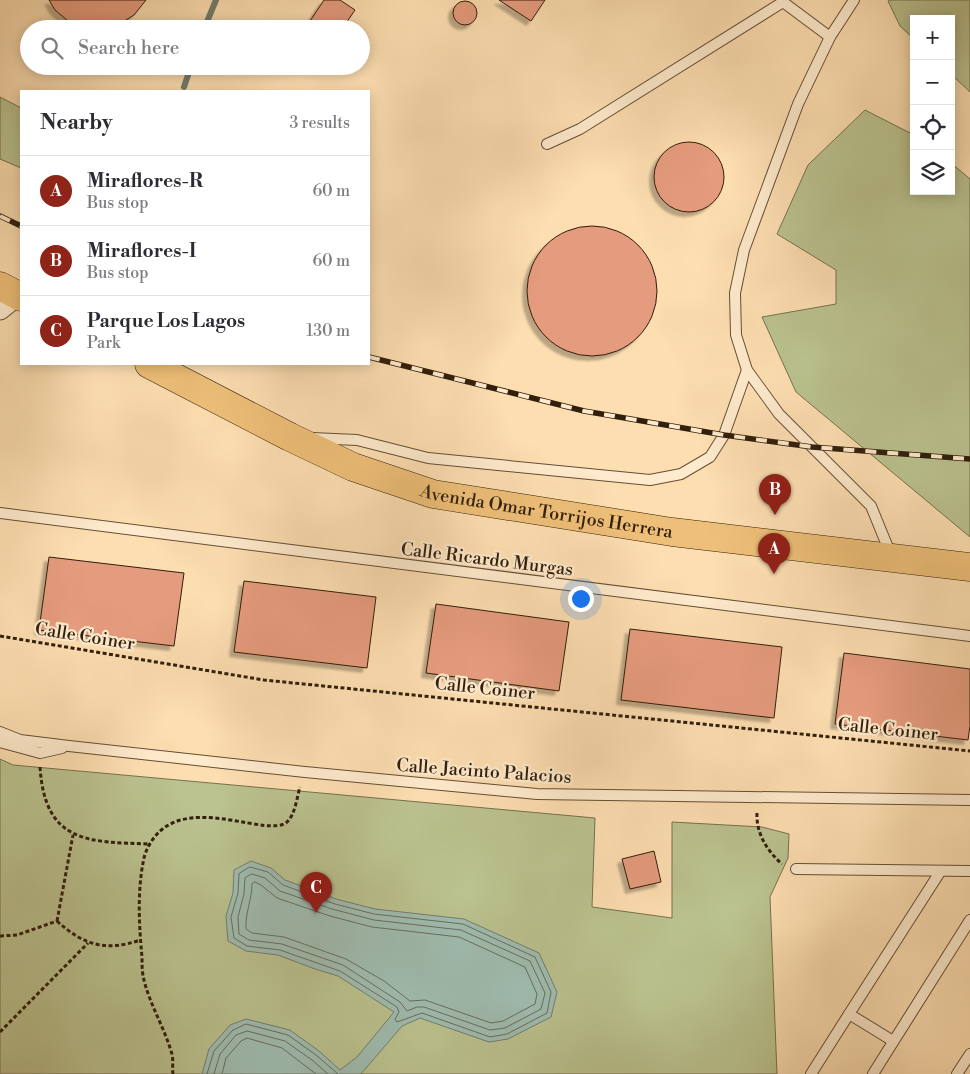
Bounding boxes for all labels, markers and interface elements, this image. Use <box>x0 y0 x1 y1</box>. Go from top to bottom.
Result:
map controls <box>910 15 955 195</box>
button: + <box>910 15 955 60</box>
search box <box>20 20 370 75</box>
icon: search <box>38 34 66 62</box>
text: Search here <box>78 36 179 60</box>
button: − <box>910 60 955 105</box>
button: locate <box>910 105 955 150</box>
text: Nearby <box>40 110 113 136</box>
text: 3 results <box>289 113 350 133</box>
button: layers <box>910 150 955 195</box>
text: Miraflores-R <box>87 169 203 193</box>
text: A <box>50 181 62 201</box>
text: 60 m <box>312 181 350 201</box>
text: Bus stop <box>87 193 149 213</box>
text: Miraflores-I <box>87 239 196 263</box>
text: B <box>50 251 62 271</box>
text: 60 m <box>312 251 350 271</box>
text: Bus stop <box>87 263 149 283</box>
text: Parque Los Lagos <box>87 309 245 333</box>
text: C <box>50 321 62 341</box>
text: 130 m <box>306 321 350 341</box>
text: Park <box>87 333 120 353</box>
pin: B <box>759 474 791 515</box>
street label: Avenida Omar Torrijos Herrera <box>416 479 675 544</box>
pin: A <box>758 533 790 574</box>
street label: Calle Ricardo Murgas <box>400 538 574 581</box>
your location <box>568 586 594 612</box>
street label: Calle Coiner <box>33 617 137 656</box>
street label: Calle Coiner <box>434 672 537 705</box>
street label: Calle Coiner <box>837 713 940 746</box>
street label: Calle Jacinto Palacios <box>396 754 572 789</box>
pin: C <box>300 872 332 913</box>

